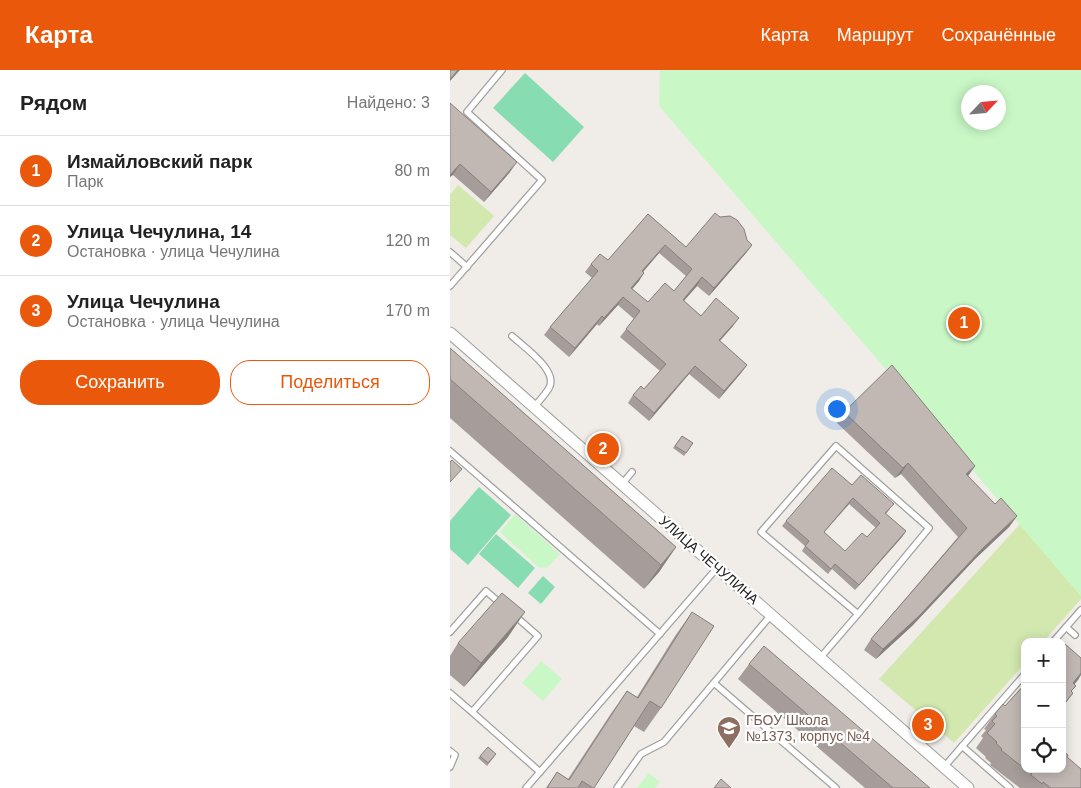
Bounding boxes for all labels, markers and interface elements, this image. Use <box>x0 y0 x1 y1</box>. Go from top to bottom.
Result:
text: Карта <box>25 21 93 48</box>
text: Карта <box>761 25 809 45</box>
text: Маршрут <box>837 25 913 45</box>
text: Сохранённые <box>941 25 1056 45</box>
north arrow <box>961 85 1006 130</box>
text: Рядом <box>20 91 87 114</box>
text: Найдено: 3 <box>347 94 430 111</box>
text: Измайловский парк <box>67 151 252 172</box>
text: 1 <box>32 162 40 179</box>
text: 80 m <box>394 162 430 179</box>
text: Парк <box>67 173 103 190</box>
text: Улица Чечулина, 14 <box>67 221 251 242</box>
text: 2 <box>32 232 40 249</box>
text: 120 m <box>386 232 430 249</box>
text: Остановка · улица Чечулина <box>67 243 280 260</box>
text: Улица Чечулина <box>67 291 220 312</box>
text: 3 <box>32 302 40 319</box>
text: 170 m <box>386 302 430 319</box>
pin: 1 <box>948 304 980 342</box>
text: Остановка · улица Чечулина <box>67 313 280 330</box>
button: Сохранить <box>20 360 220 405</box>
button: Поделиться <box>230 360 430 405</box>
your location <box>824 396 850 422</box>
pin: 2 <box>587 430 619 468</box>
street label: УЛИЦА ЧЕЧУЛИНА <box>656 513 762 608</box>
map controls <box>1021 638 1066 773</box>
button: + <box>1021 638 1066 683</box>
button: − <box>1021 683 1066 728</box>
pin: 3 <box>912 706 944 744</box>
place label: ГБОУ Школа №1373, корпус №4 <box>746 712 870 744</box>
school or university icon: ГБОУ Школа №1373, корпус №4 <box>716 715 742 749</box>
button: locate <box>1021 728 1066 773</box>

